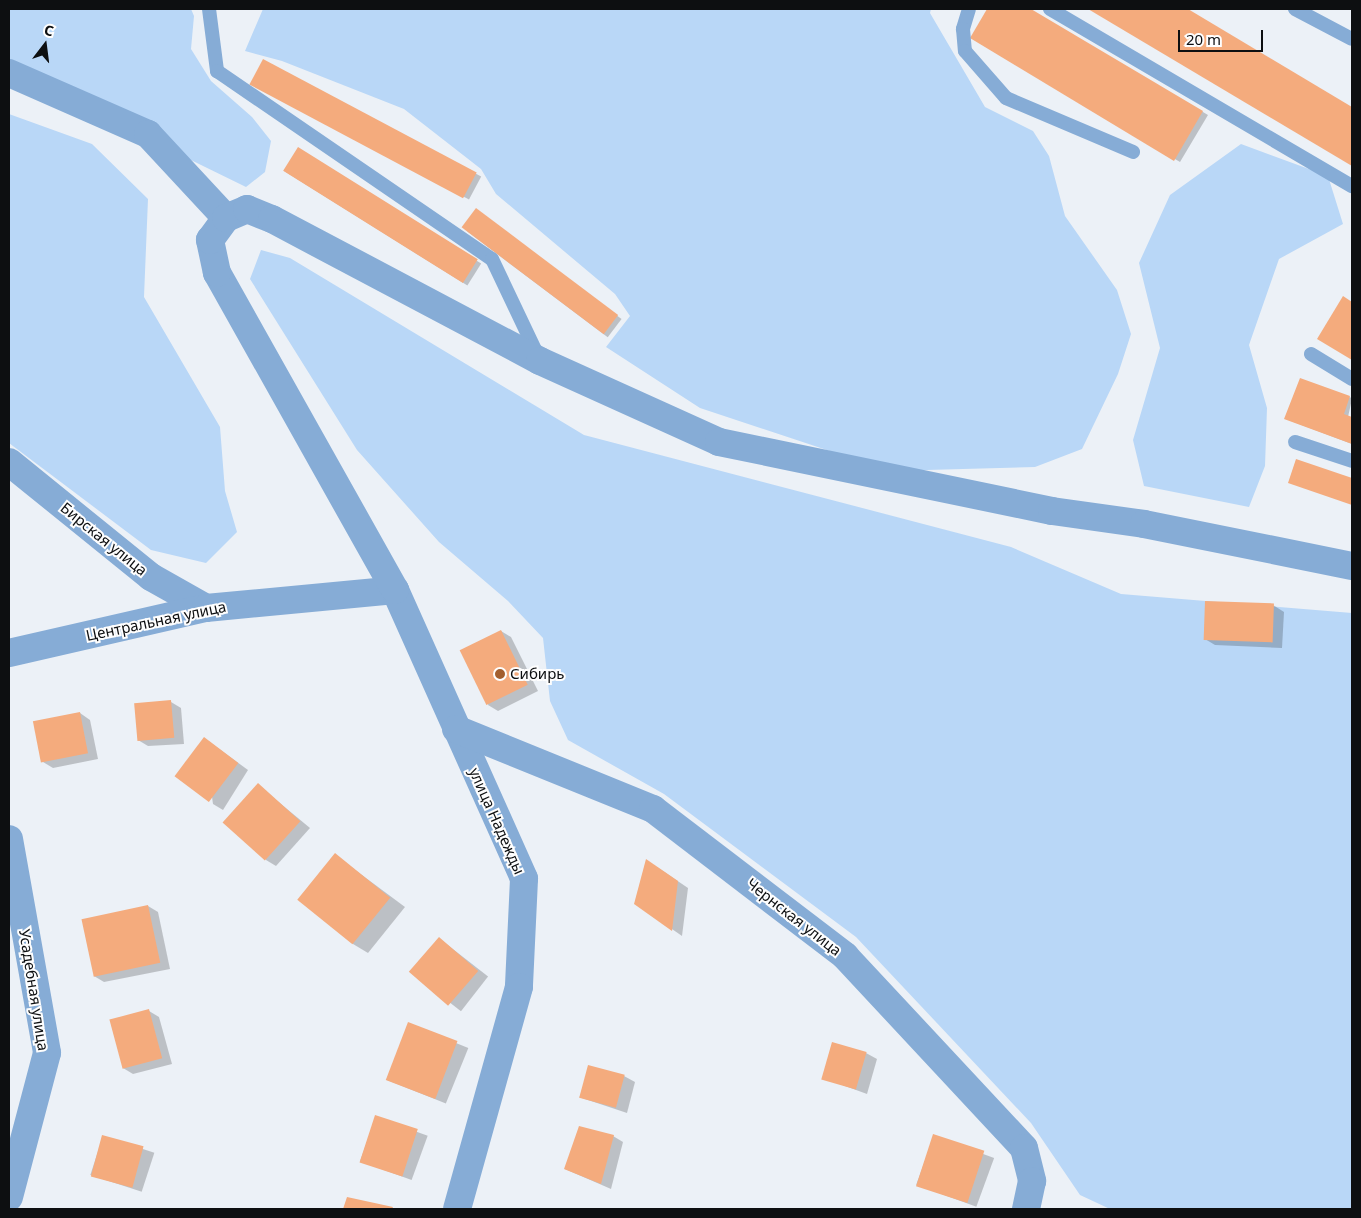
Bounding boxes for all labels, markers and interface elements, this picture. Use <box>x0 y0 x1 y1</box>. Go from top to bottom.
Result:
north arrow <box>20 20 70 70</box>
text: С <box>42 20 56 40</box>
scale bar <box>1181 20 1266 52</box>
text: 20 m <box>1186 29 1221 49</box>
street label: Бирская улица <box>57 499 151 579</box>
street label: Центральная улица <box>84 597 228 645</box>
place label: Сибирь <box>510 665 564 683</box>
marker: Сибирь <box>494 668 506 680</box>
street label: улица Надежды <box>465 765 529 877</box>
street label: Чернская улица <box>743 874 845 960</box>
street label: Усадебная улица <box>15 928 53 1052</box>

